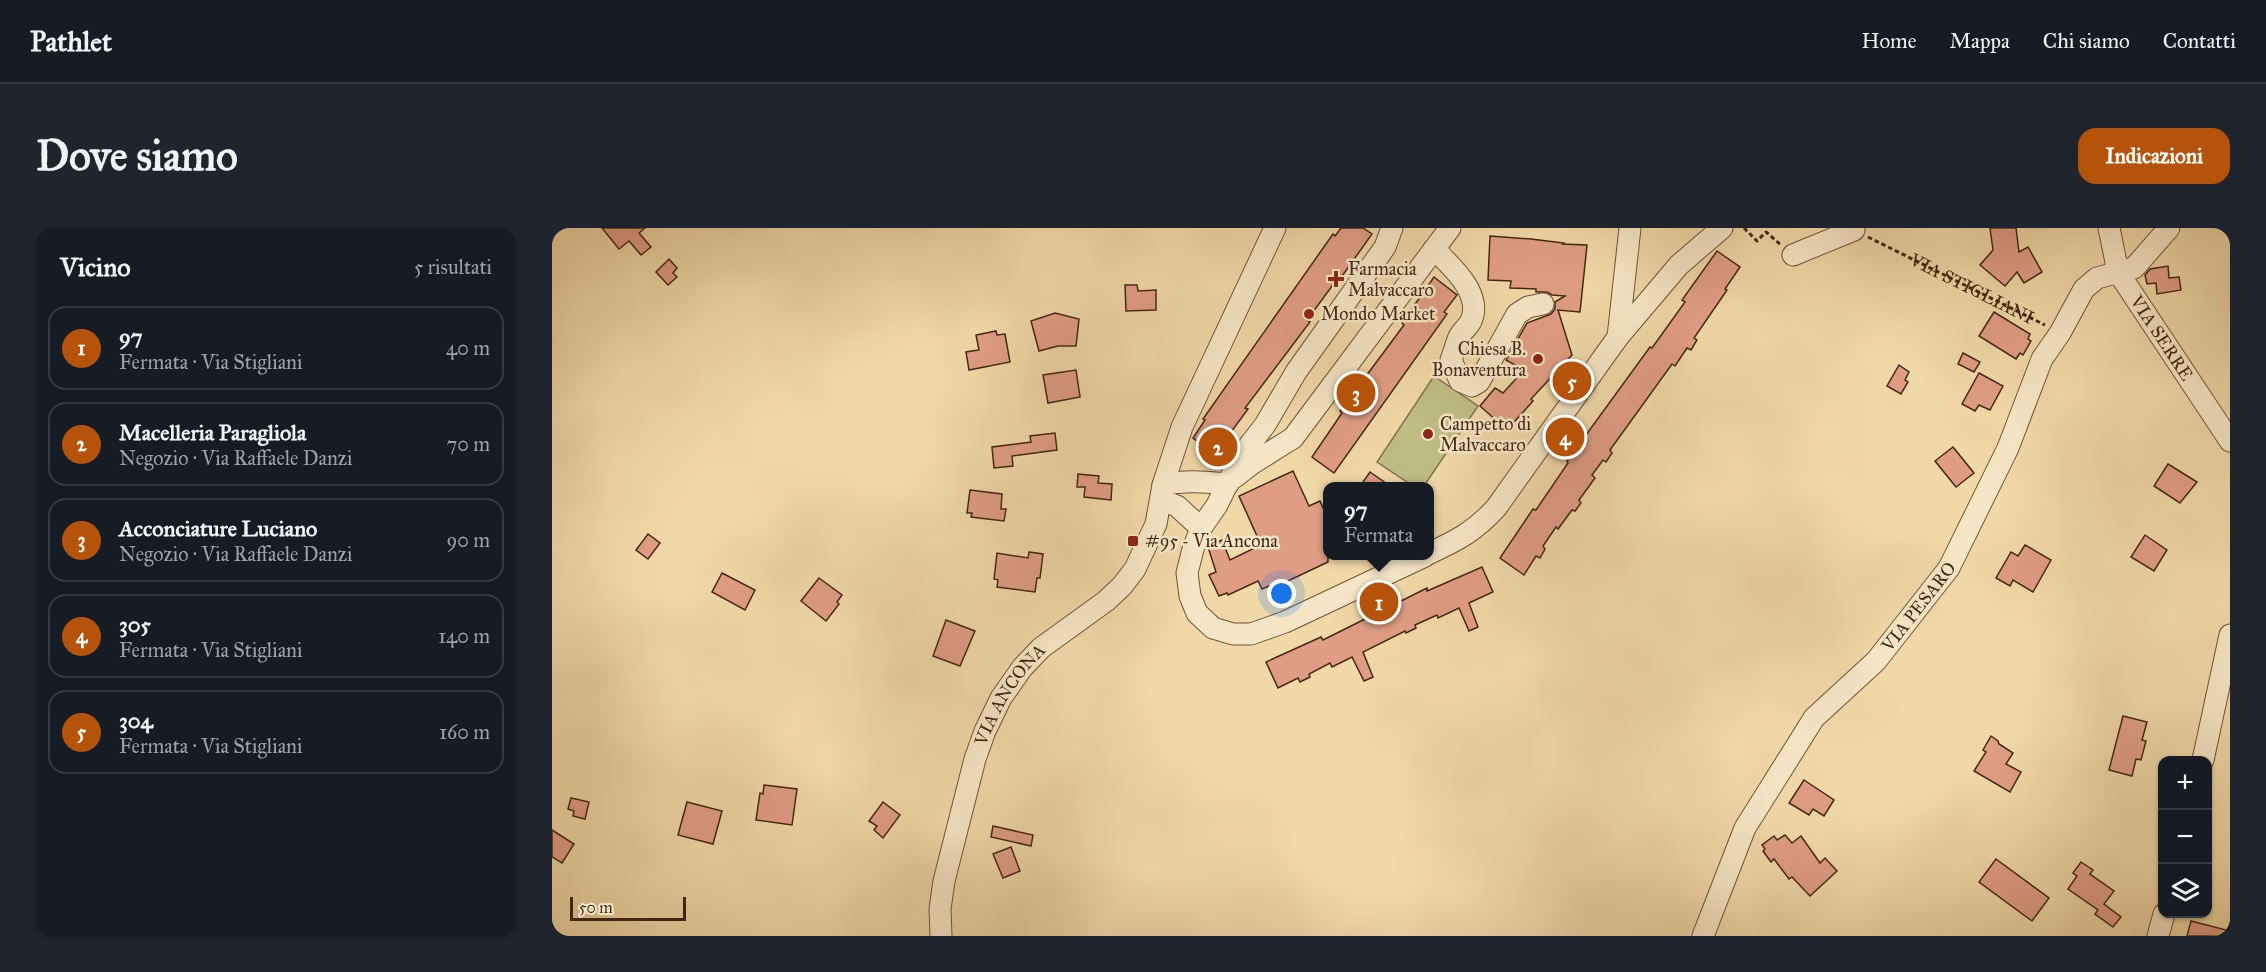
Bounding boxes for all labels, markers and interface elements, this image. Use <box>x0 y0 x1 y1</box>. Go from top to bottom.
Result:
text: Pathlet <box>30 24 112 59</box>
text: Home <box>1862 28 1916 54</box>
text: Mappa <box>1949 28 2010 54</box>
text: Chi siamo <box>2043 28 2130 54</box>
text: Contatti <box>2163 28 2236 54</box>
button: Indicazioni <box>2078 128 2230 184</box>
text: Dove siamo <box>36 130 238 182</box>
street label: VIA STIGLIANI <box>1905 248 2038 329</box>
text: Vicino <box>60 251 131 283</box>
text: 5 risultati <box>414 255 492 279</box>
place label: Farmacia Malvaccaro <box>1348 258 1434 301</box>
marker: Farmacia Malvaccaro <box>1329 272 1343 286</box>
street label: VIA SERRE <box>2125 290 2198 385</box>
place label: Mondo Market <box>1321 303 1436 325</box>
marker: Mondo Market <box>1302 307 1316 321</box>
text: 97 <box>119 323 143 350</box>
text: 1 <box>78 336 85 360</box>
text: 40 m <box>446 336 490 360</box>
place label: Chiesa B. Bonaventura <box>1432 338 1526 381</box>
text: Fermata · Via Stigliani <box>119 350 302 374</box>
marker: Chiesa B. Bonaventura <box>1531 352 1545 366</box>
pin: 5 <box>1552 358 1592 404</box>
pin: 3 <box>1336 370 1376 416</box>
place label: Campetto di Malvaccaro <box>1440 413 1531 456</box>
pin: 4 <box>1546 414 1584 460</box>
text: Macelleria Paragliola <box>119 419 306 446</box>
pin: 2 <box>1198 424 1238 470</box>
marker: Campetto di Malvaccaro <box>1421 427 1435 441</box>
text: 2 <box>77 432 86 456</box>
text: 70 m <box>447 432 490 456</box>
text: Negozio · Via Raffaele Danzi <box>119 446 353 470</box>
popup <box>1323 482 1434 560</box>
text: 97 <box>1344 496 1367 523</box>
text: Acconciature Luciano <box>119 515 317 542</box>
text: Fermata <box>1344 523 1413 547</box>
text: 3 <box>78 528 86 552</box>
text: 90 m <box>447 528 490 552</box>
place label: #95 - Via Ancona <box>1145 530 1278 552</box>
marker: #95 - Via Ancona <box>1126 534 1140 548</box>
text: Negozio · Via Raffaele Danzi <box>119 542 353 566</box>
street label: VIA PESARO <box>1876 557 1961 657</box>
your location <box>1267 579 1296 608</box>
pin: 1 <box>1360 580 1398 625</box>
text: 305 <box>119 611 151 638</box>
text: 4 <box>76 624 87 648</box>
text: 140 m <box>438 624 490 648</box>
text: Fermata · Via Stigliani <box>119 638 302 662</box>
street label: VIA ANCONA <box>970 639 1050 749</box>
text: 304 <box>119 707 153 734</box>
text: 5 <box>77 720 86 744</box>
text: 160 m <box>439 720 490 744</box>
text: Fermata · Via Stigliani <box>119 734 302 758</box>
map controls <box>2158 756 2212 918</box>
button: + <box>2158 756 2212 810</box>
button: − <box>2158 810 2212 864</box>
button: layers <box>2158 864 2212 918</box>
scale bar <box>570 894 686 922</box>
text: 50 m <box>579 898 613 917</box>

